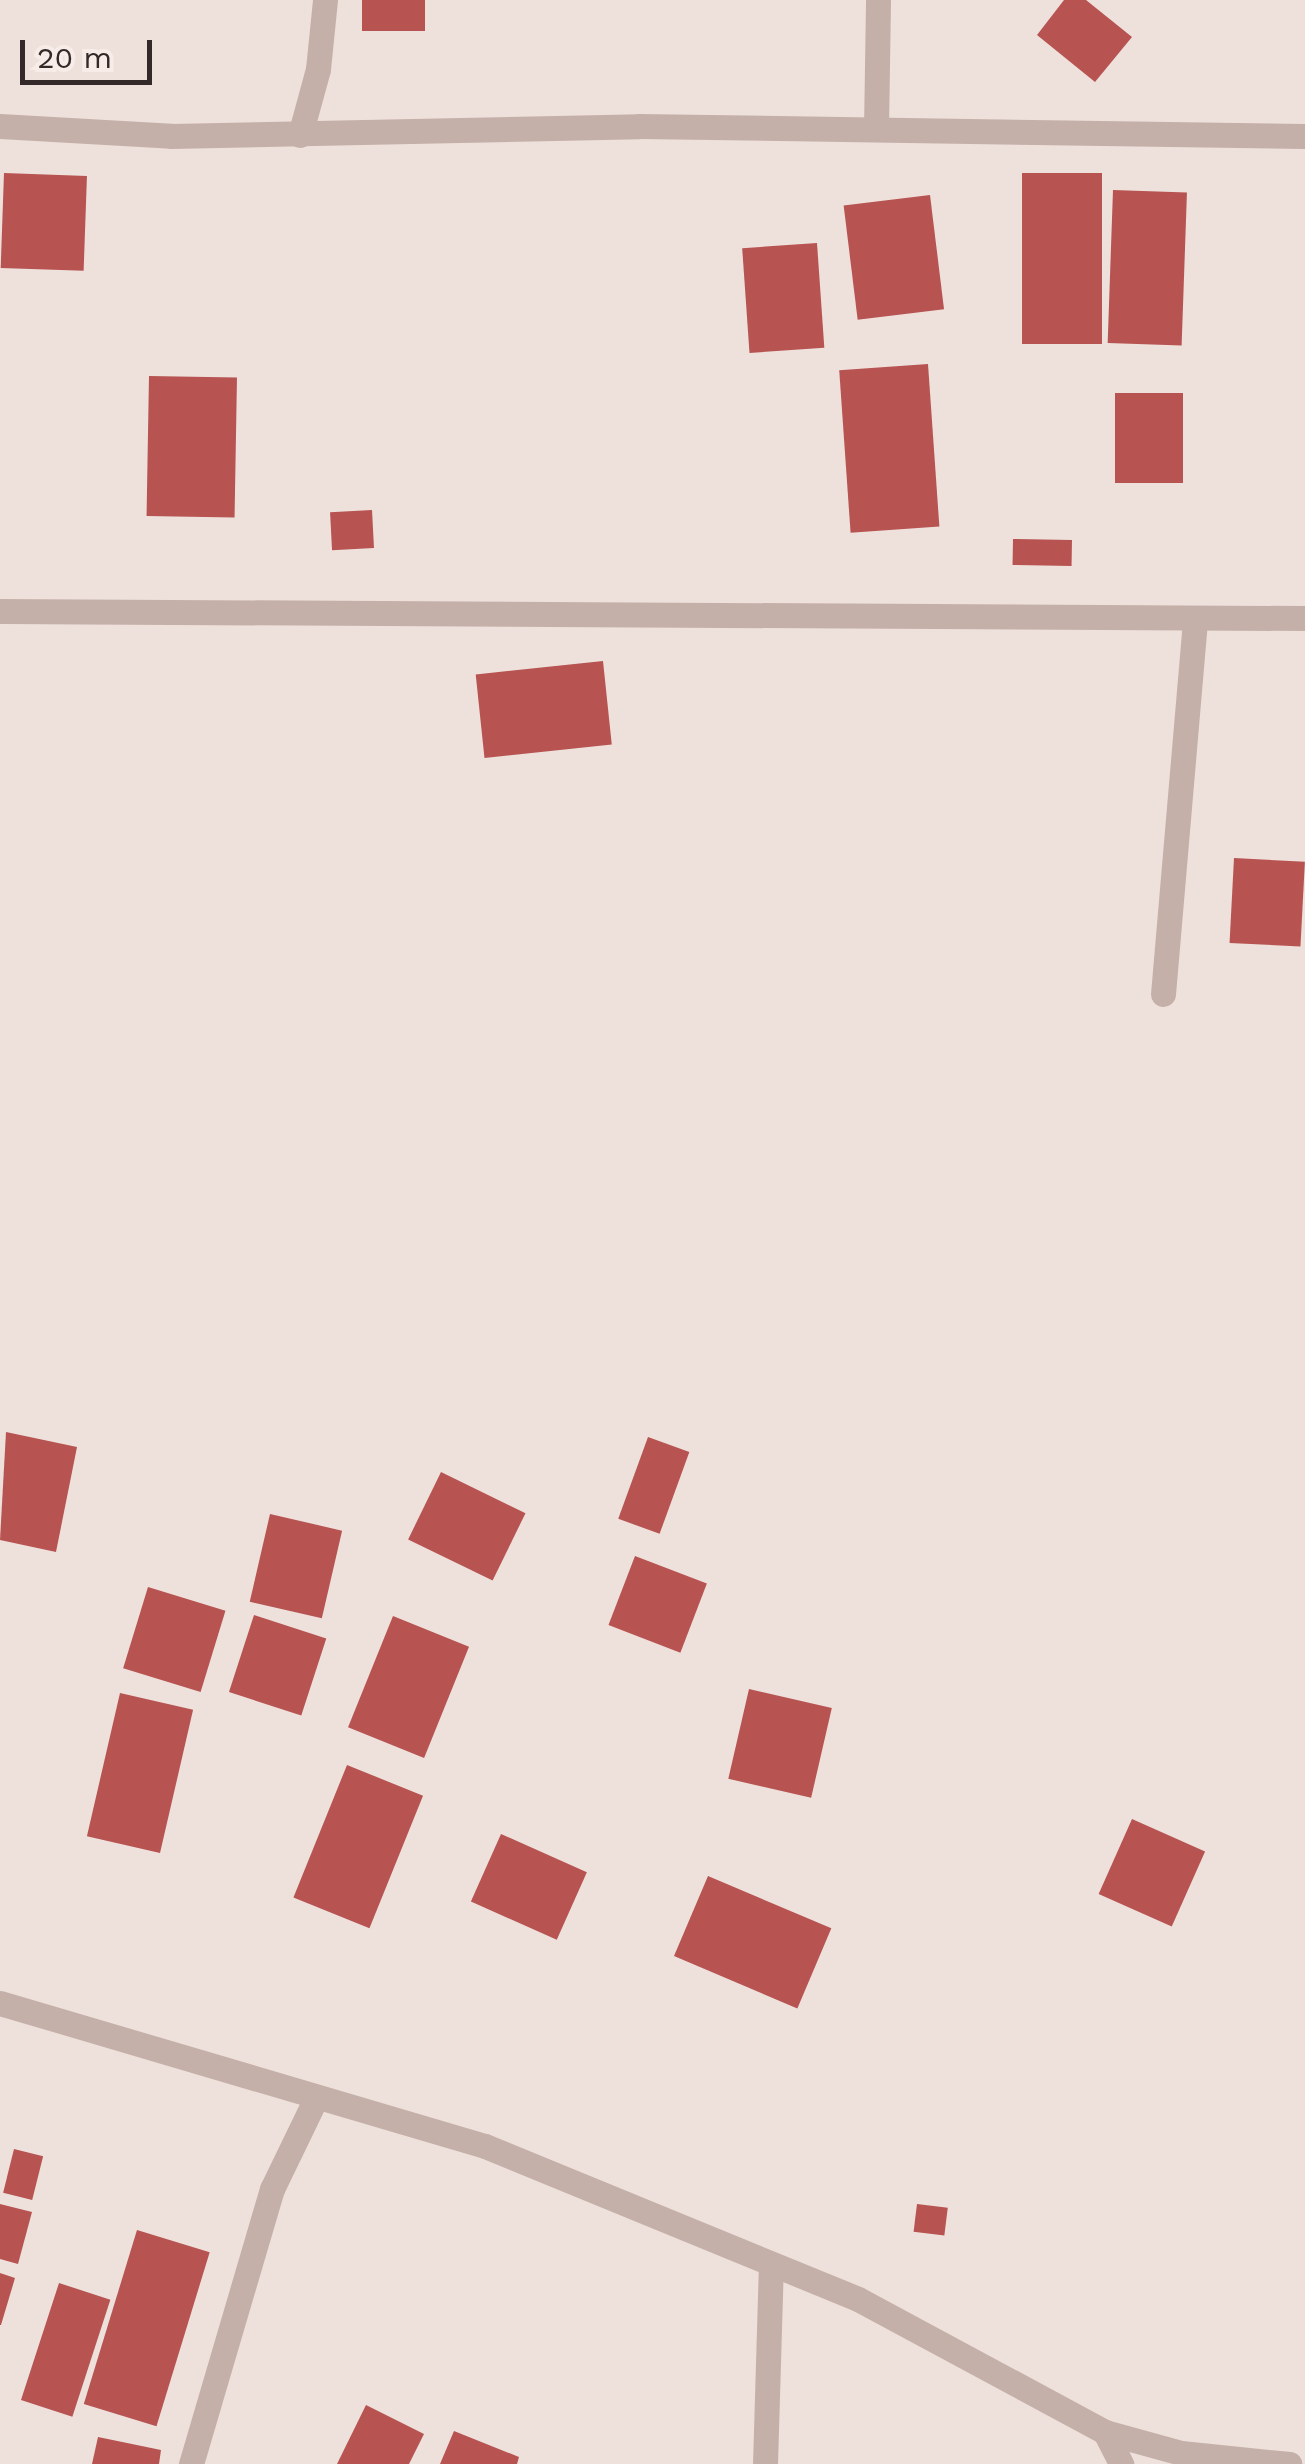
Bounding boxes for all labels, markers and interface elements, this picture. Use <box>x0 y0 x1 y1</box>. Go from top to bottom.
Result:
scale bar <box>25 20 158 82</box>
text: 20 m <box>37 40 112 75</box>

